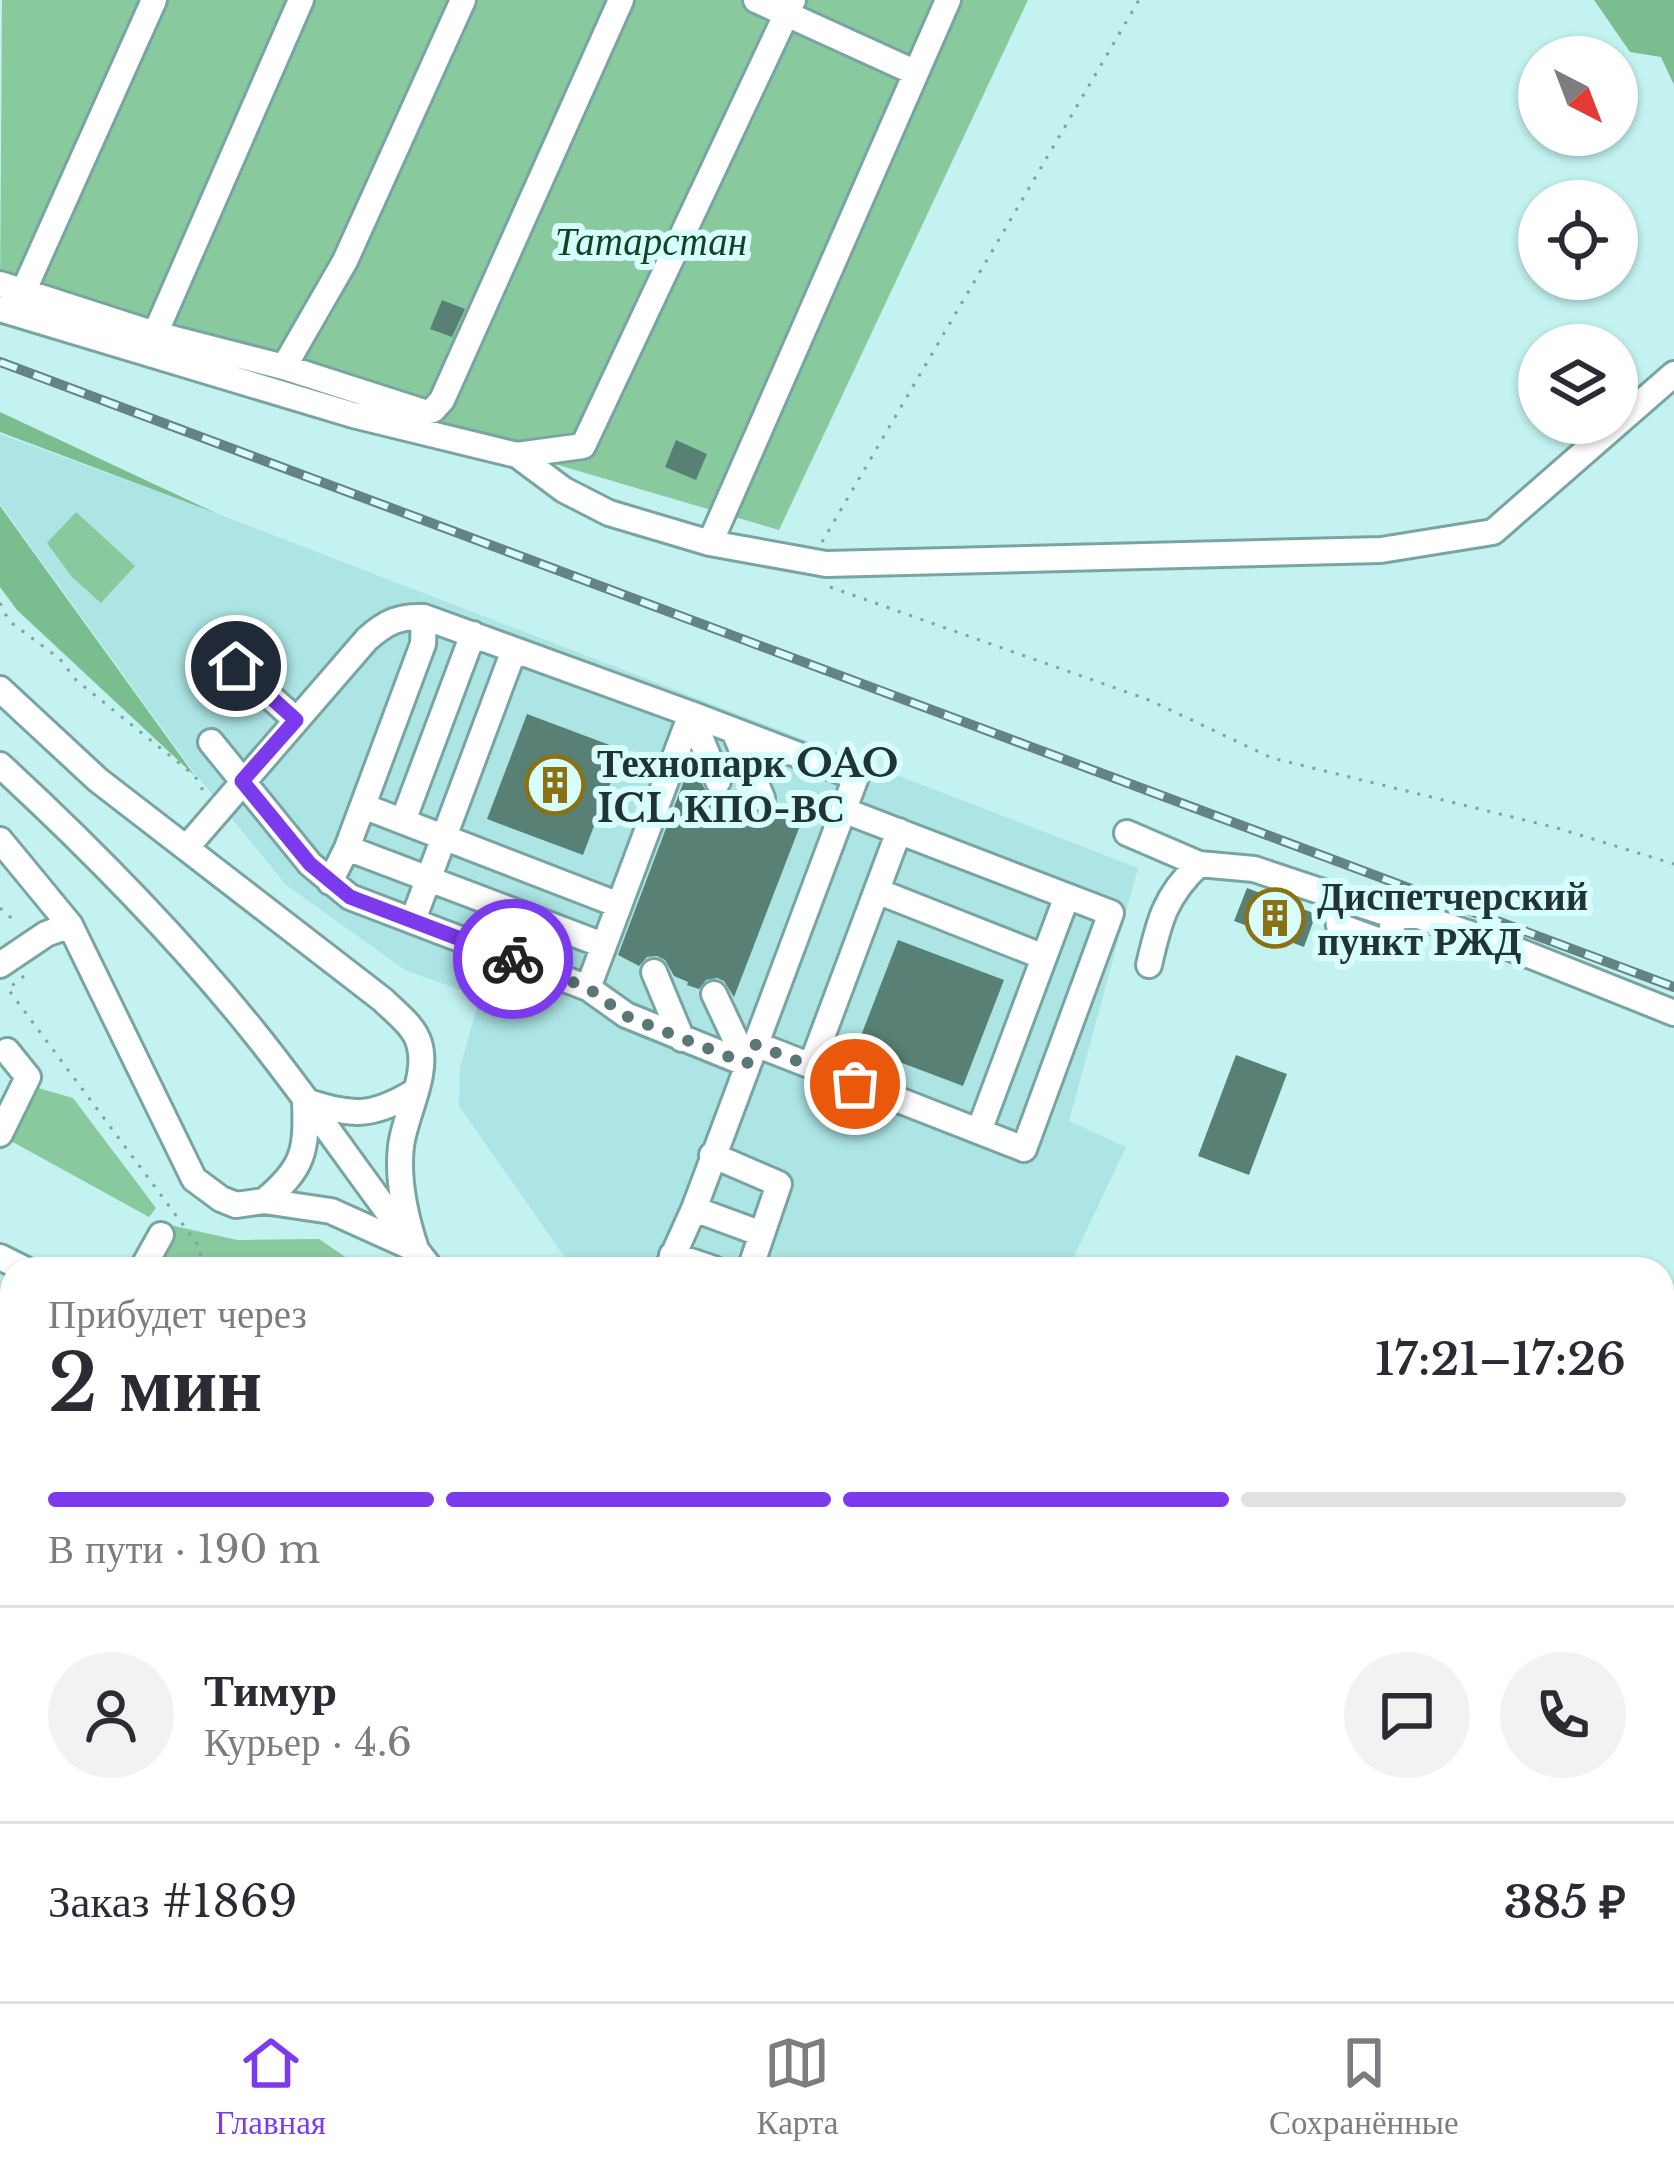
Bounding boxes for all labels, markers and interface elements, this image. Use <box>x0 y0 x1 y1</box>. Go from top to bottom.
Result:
north arrow <box>1518 36 1638 156</box>
map controls <box>1518 36 1638 444</box>
button: locate <box>1518 180 1638 300</box>
park label: Татарстан <box>555 217 747 266</box>
button: layers <box>1518 324 1638 444</box>
pin <box>185 615 287 717</box>
icon: home <box>203 633 269 699</box>
place label: Технопарк OAO ICL КПО-ВС <box>597 739 899 833</box>
building icon: Технопарк OAO ICL КПО-ВС <box>524 754 586 816</box>
place label: Диспетчерский пункт РЖД <box>1317 872 1588 966</box>
building icon: Диспетчерский пункт РЖД <box>1244 887 1306 949</box>
courier <box>453 899 573 1019</box>
icon: bike <box>480 926 546 992</box>
pin <box>804 1033 906 1135</box>
icon: bag <box>822 1051 888 1117</box>
text: Прибудет через <box>48 1290 307 1339</box>
text: 17:21–17:26 <box>1375 1331 1626 1387</box>
text: 2 мин <box>48 1335 262 1432</box>
text: В пути · 190 m <box>48 1525 320 1574</box>
button: person <box>48 1652 174 1778</box>
button: chat <box>1344 1652 1470 1778</box>
button: phone <box>1500 1652 1626 1778</box>
text: Тимур <box>204 1662 337 1718</box>
text: Курьер · 4.6 <box>204 1718 412 1767</box>
text: Заказ #1869 <box>48 1873 298 1929</box>
text: 385 ₽ <box>1504 1874 1626 1930</box>
tab: Главная <box>215 2030 326 2143</box>
tab: Карта <box>757 2030 838 2143</box>
tab: Сохранённые <box>1269 2030 1459 2143</box>

